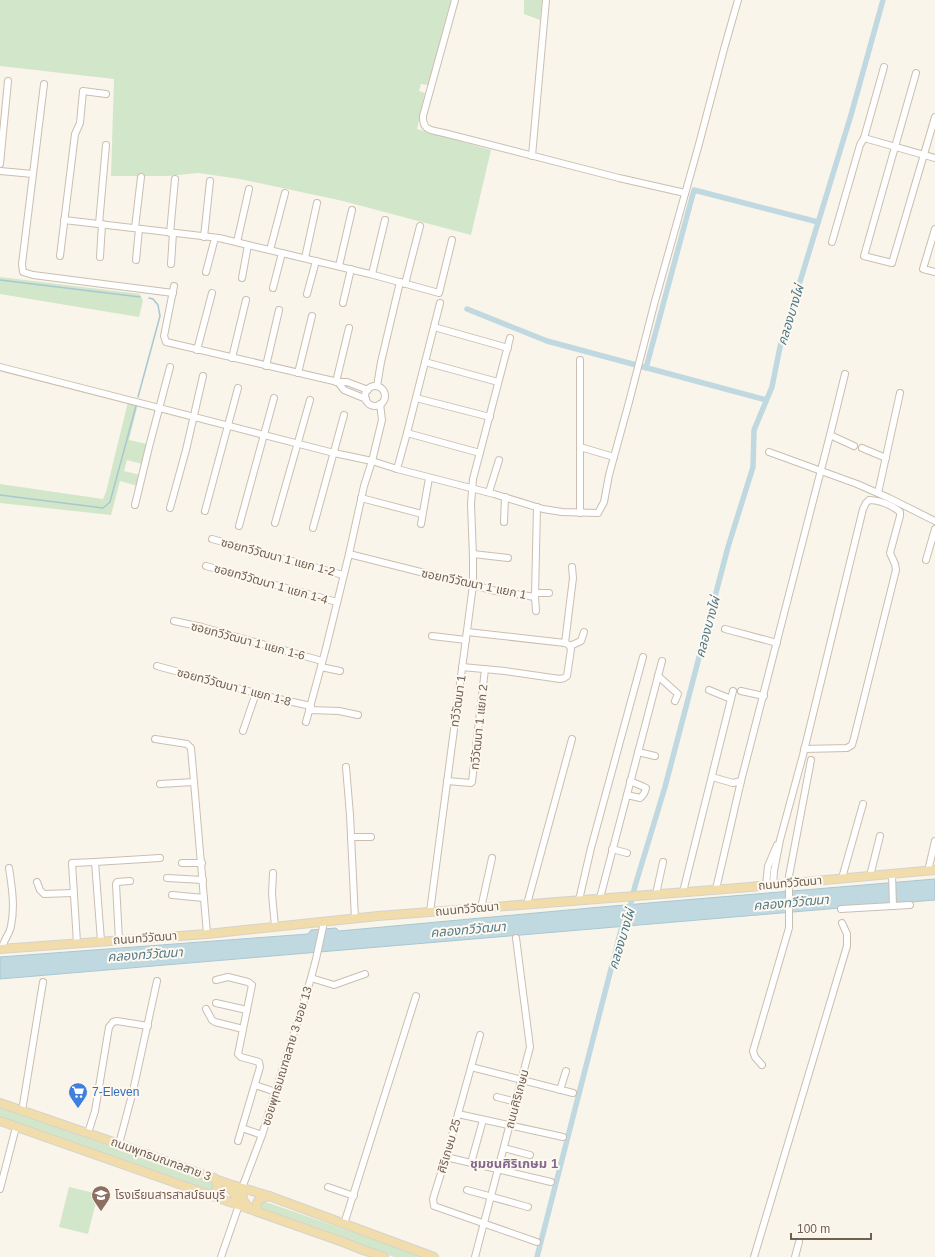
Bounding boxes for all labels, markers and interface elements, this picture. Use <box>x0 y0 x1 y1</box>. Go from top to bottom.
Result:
water label: คลองบางไผ่ <box>774 281 807 347</box>
street label: ซอยทวีวัฒนา 1 แยก 1-2 <box>219 535 337 579</box>
street label: ซอยทวีวัฒนา 1 แยก 1-4 <box>213 561 330 607</box>
street label: ซอยทวีวัฒนา 1 แยก 1 <box>420 566 528 602</box>
water label: คลองบางไผ่ <box>692 593 723 659</box>
street label: ซอยทวีวัฒนา 1 แยก 1-6 <box>189 619 307 663</box>
street label: ซอยทวีวัฒนา 1 แยก 1-8 <box>175 665 293 709</box>
street label: ทวีวัฒนา 1 <box>447 674 469 728</box>
street label: ทวีวัฒนา 1 แยก 2 <box>468 683 491 771</box>
street label: ถนนทวีวัฒนา <box>757 873 823 893</box>
water label: คลองทวีวัฒนา <box>753 892 830 913</box>
street label: ถนนทวีวัฒนา <box>434 899 500 919</box>
water label: คลองบางไผ่ <box>605 905 638 971</box>
water label: คลองทวีวัฒนา <box>430 919 507 940</box>
street label: ถนนทวีวัฒนา <box>113 929 177 947</box>
water label: คลองทวีวัฒนา <box>107 944 184 965</box>
street label: ซอยพุทธมณฑลสาย 3 ซอย 13 <box>259 984 315 1127</box>
street label: ถนนศิริเกษม <box>502 1068 532 1130</box>
supermarket icon: 7-Eleven <box>67 1081 89 1109</box>
place label: 7-Eleven <box>92 1085 139 1099</box>
street label: ศิริเกษม 25 <box>435 1117 464 1175</box>
street label: ถนนพุทธมณฑลสาย 3 <box>109 1134 213 1184</box>
district label: ชุมชนศิริเกษม 1 <box>470 1156 558 1171</box>
school or university icon: โรงเรียนสารสาสน์ธนบุรี <box>90 1184 112 1212</box>
place label: โรงเรียนสารสาสน์ธนบุรี <box>115 1188 225 1202</box>
scale bar <box>791 1215 871 1241</box>
text: 100 m <box>797 1222 830 1236</box>

